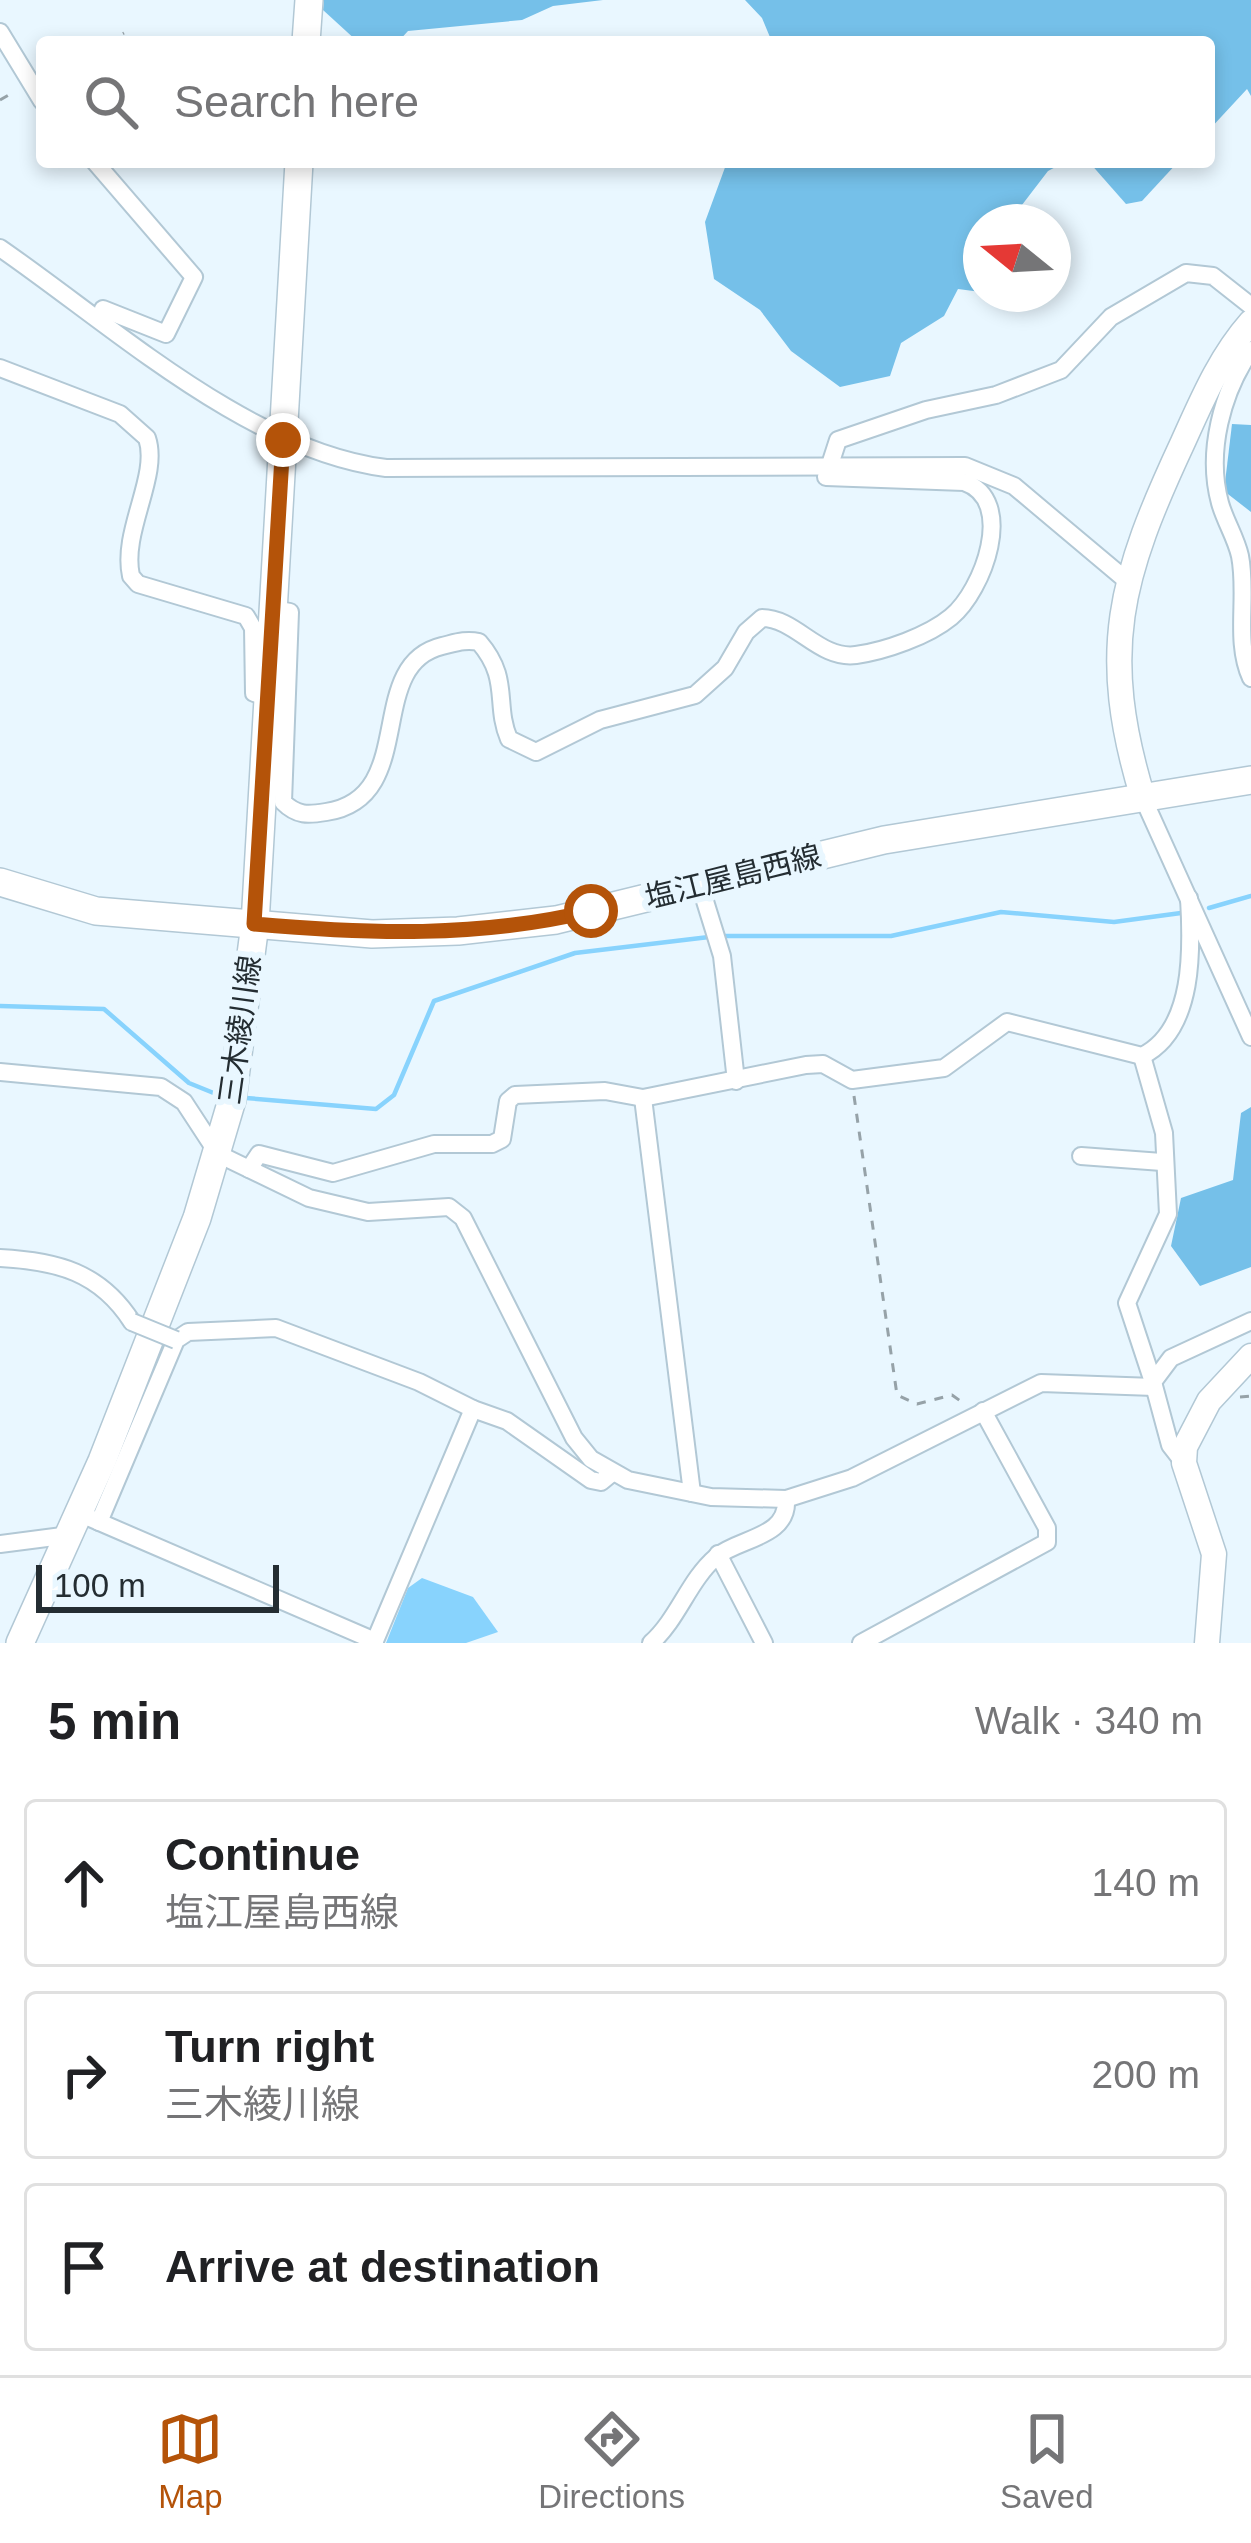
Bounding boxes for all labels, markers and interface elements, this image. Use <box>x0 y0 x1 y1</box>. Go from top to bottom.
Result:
search box <box>36 36 1215 168</box>
icon: search <box>78 69 144 135</box>
text: Search here <box>174 76 419 127</box>
north arrow <box>963 204 1071 312</box>
route end <box>256 413 310 467</box>
street label: 塩江屋島西線 <box>642 839 824 914</box>
route start <box>564 884 618 938</box>
street label: 三木綾川線 <box>213 953 266 1106</box>
scale bar <box>36 1559 279 1612</box>
text: 100 m <box>54 1567 146 1604</box>
text: 5 min <box>48 1693 181 1750</box>
text: Walk · 340 m <box>975 1699 1203 1742</box>
text: Continue <box>165 1829 360 1880</box>
icon: ahead <box>51 1850 117 1916</box>
text: 140 m <box>1092 1861 1200 1904</box>
text: 塩江屋島西線 <box>165 1891 399 1934</box>
text: Turn right <box>165 2021 374 2072</box>
icon: right <box>51 2042 117 2108</box>
text: 200 m <box>1092 2053 1200 2096</box>
text: 三木綾川線 <box>165 2083 360 2126</box>
icon: arrive <box>51 2234 117 2300</box>
text: Arrive at destination <box>165 2241 600 2292</box>
tab: Map <box>157 2406 223 2516</box>
tab: Directions <box>538 2406 685 2516</box>
tab: Saved <box>1000 2406 1094 2516</box>

